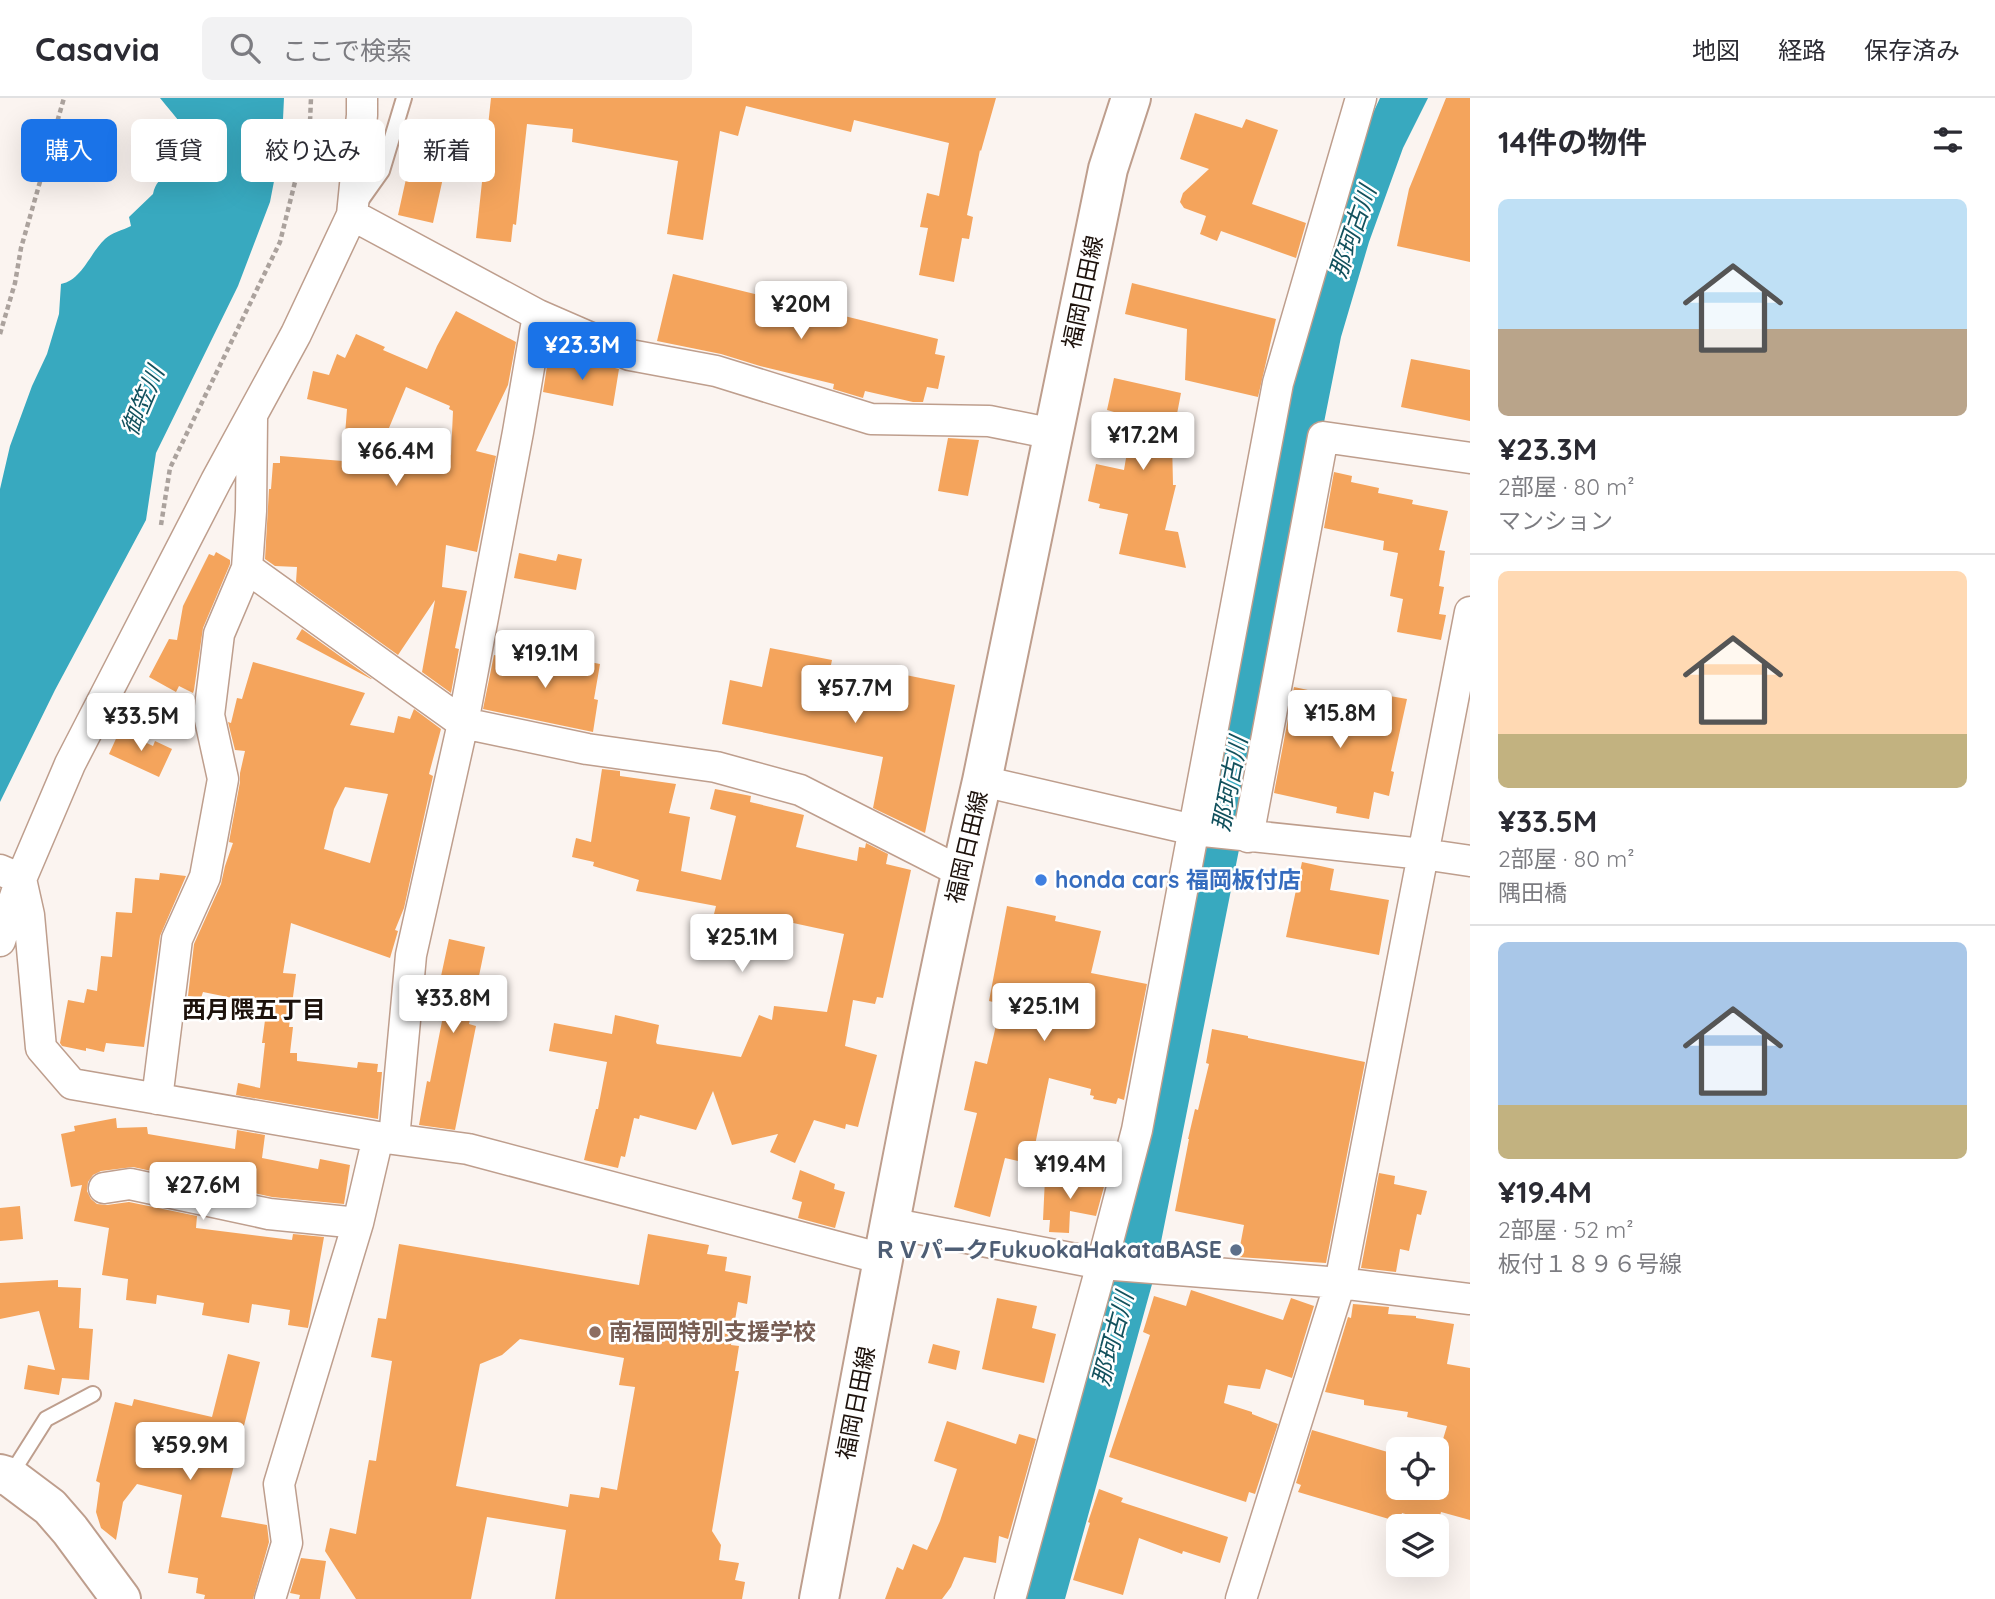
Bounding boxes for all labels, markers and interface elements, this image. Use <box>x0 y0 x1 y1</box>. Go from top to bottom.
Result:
search box <box>202 17 692 80</box>
text: Casavia <box>35 28 160 69</box>
icon: search <box>226 29 264 67</box>
text: ここで検索 <box>282 34 412 67</box>
text: 地図 <box>1692 35 1740 65</box>
text: 経路 <box>1778 35 1826 65</box>
text: 保存済み <box>1864 35 1960 65</box>
chip: 購入 <box>21 119 117 182</box>
chip: 賃貸 <box>131 119 227 182</box>
chip: 絞り込み <box>241 119 385 182</box>
chip: 新着 <box>399 119 495 182</box>
icon: filters <box>1929 121 1967 159</box>
text: 14件の物件 <box>1498 123 1647 161</box>
water label: 那珂古川 <box>1322 179 1383 282</box>
street label: 福岡日田線 <box>1056 233 1109 351</box>
icon: home <box>1670 245 1796 371</box>
pin: ¥20M <box>760 282 842 341</box>
text: ¥20M <box>771 289 831 318</box>
pin: ¥23.3M <box>525 322 639 382</box>
text: ¥23.3M <box>544 330 620 359</box>
water label: 御笠川 <box>114 359 171 440</box>
pin: ¥17.2M <box>1086 412 1200 472</box>
text: ¥17.2M <box>1107 420 1179 449</box>
pin: ¥66.4M <box>339 428 453 488</box>
text: ¥23.3M <box>1498 430 1597 468</box>
text: ¥66.4M <box>358 436 434 465</box>
text: 2部屋 · 80 m² <box>1498 472 1634 501</box>
text: マンション <box>1498 506 1613 535</box>
icon: home <box>1670 617 1796 743</box>
pin: ¥19.1M <box>488 630 602 690</box>
text: ¥19.1M <box>511 638 579 667</box>
pin: ¥57.7M <box>798 666 912 725</box>
text: ¥57.7M <box>817 673 893 702</box>
pin: ¥15.8M <box>1283 690 1397 750</box>
pin: ¥33.5M <box>84 694 198 753</box>
text: ¥15.8M <box>1304 698 1376 727</box>
text: ¥33.5M <box>103 701 179 730</box>
water label: 那珂古川 <box>1205 731 1253 834</box>
street label: 福岡日田線 <box>939 788 994 906</box>
text: ¥33.5M <box>1498 802 1597 840</box>
text: 2部屋 · 80 m² <box>1498 844 1634 873</box>
place label: honda cars 福岡板付店 <box>1055 865 1301 894</box>
marker: honda cars 福岡板付店 <box>1033 872 1049 888</box>
text: 隅田橋 <box>1498 878 1567 907</box>
pin: ¥25.1M <box>685 914 799 974</box>
text: ¥25.1M <box>706 922 778 951</box>
pin: ¥33.8M <box>396 976 510 1035</box>
text: ¥33.8M <box>415 983 491 1012</box>
pin: ¥25.1M <box>987 984 1101 1043</box>
icon: home <box>1670 988 1796 1114</box>
text: ¥25.1M <box>1008 991 1080 1020</box>
district label: 西月隈五丁目 <box>182 994 326 1024</box>
pin: ¥19.4M <box>1013 1142 1127 1201</box>
text: ¥19.4M <box>1034 1149 1106 1178</box>
pin: ¥27.6M <box>146 1162 260 1222</box>
text: ¥27.6M <box>165 1170 241 1199</box>
text: ¥19.4M <box>1498 1173 1592 1211</box>
text: 2部屋 · 52 m² <box>1498 1215 1634 1244</box>
place label: ＲＶパークFukuokaHakataBASE <box>874 1235 1222 1264</box>
marker: ＲＶパークFukuokaHakataBASE <box>1228 1242 1244 1258</box>
text: 板付１８９６号線 <box>1498 1249 1682 1278</box>
water label: 那珂古川 <box>1085 1286 1140 1389</box>
place label: 南福岡特別支援学校 <box>609 1317 816 1346</box>
marker: 南福岡特別支援学校 <box>587 1324 603 1340</box>
street label: 福岡日田線 <box>830 1344 881 1462</box>
pin: ¥59.9M <box>133 1422 247 1482</box>
text: ¥59.9M <box>152 1430 228 1459</box>
map controls <box>1386 1437 1449 1577</box>
button: locate <box>1386 1437 1449 1500</box>
button: layers <box>1386 1514 1449 1577</box>

